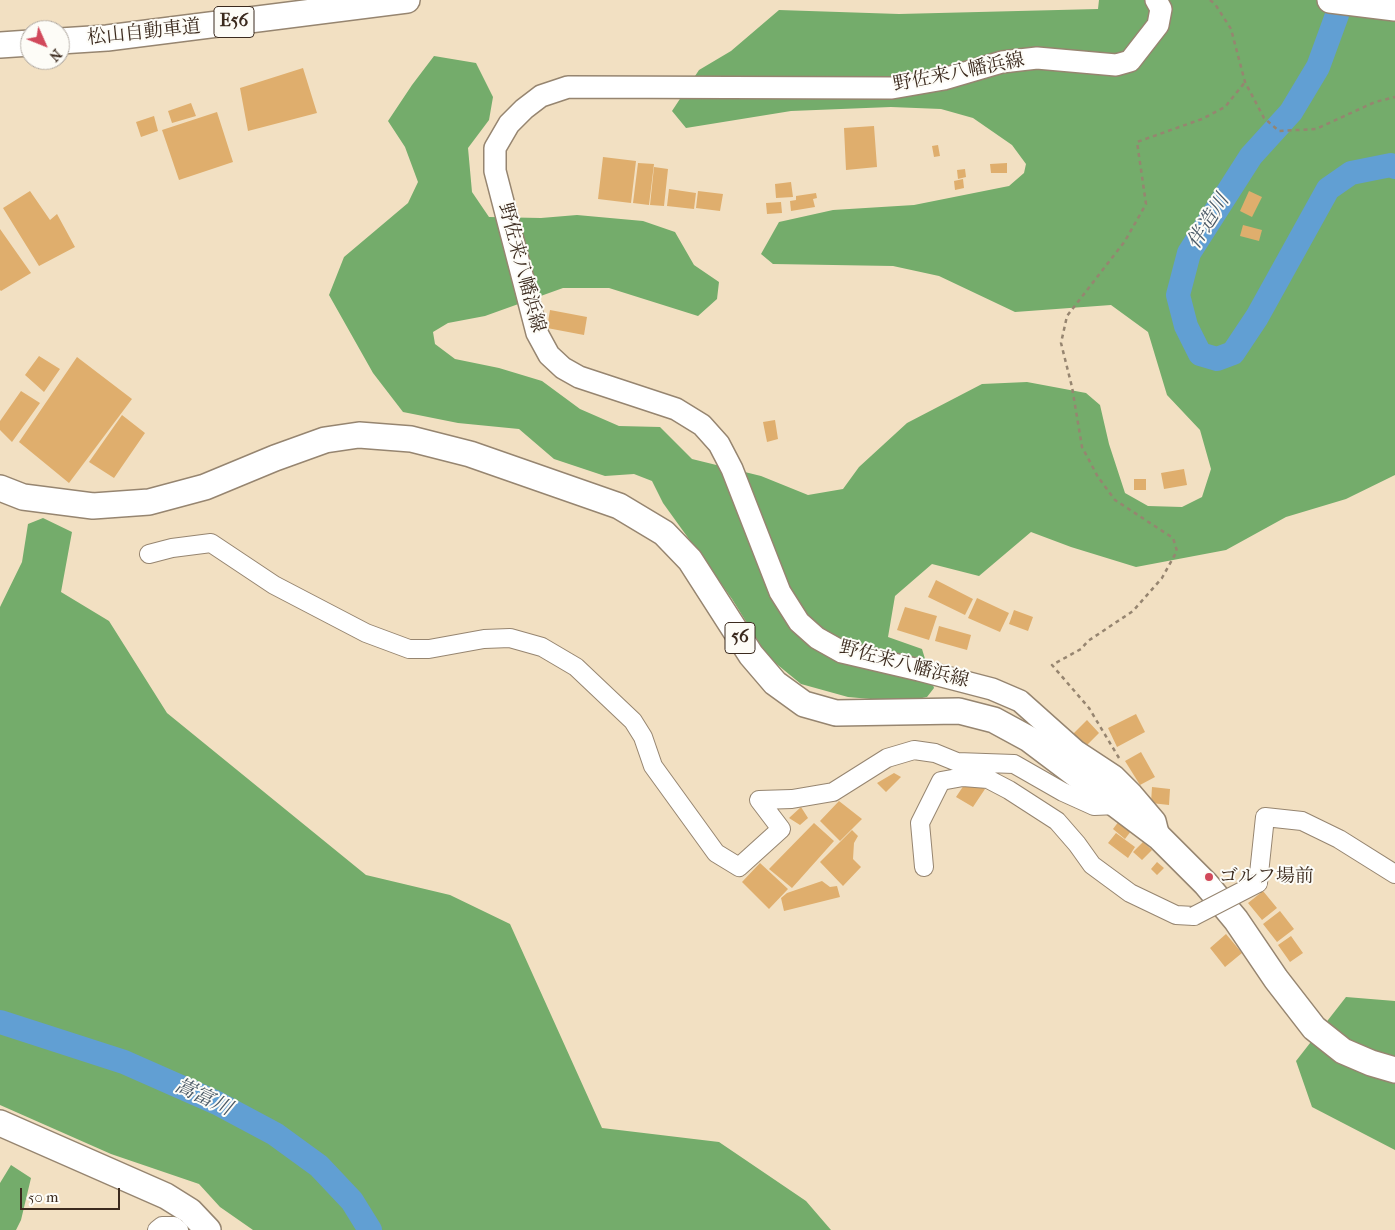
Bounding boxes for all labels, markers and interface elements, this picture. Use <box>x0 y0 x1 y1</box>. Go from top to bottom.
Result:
road number: E56 <box>214 7 254 38</box>
street label: 松山自動車道 <box>86 16 202 50</box>
north arrow <box>20 20 70 70</box>
text: N <box>46 45 65 65</box>
street label: 野佐来八幡浜線 <box>892 49 1026 97</box>
water label: 伴造川 <box>1183 190 1235 254</box>
street label: 野佐来八幡浜線 <box>493 201 549 335</box>
road number: 56 <box>725 622 755 654</box>
street label: 野佐来八幡浜線 <box>837 637 971 693</box>
place label: ゴルフ場前 <box>1219 866 1314 888</box>
marker: ゴルフ場前 <box>1203 871 1215 883</box>
water label: 嵩富川 <box>171 1074 235 1122</box>
scale bar <box>22 1178 122 1210</box>
text: 50 m <box>28 1188 58 1206</box>

